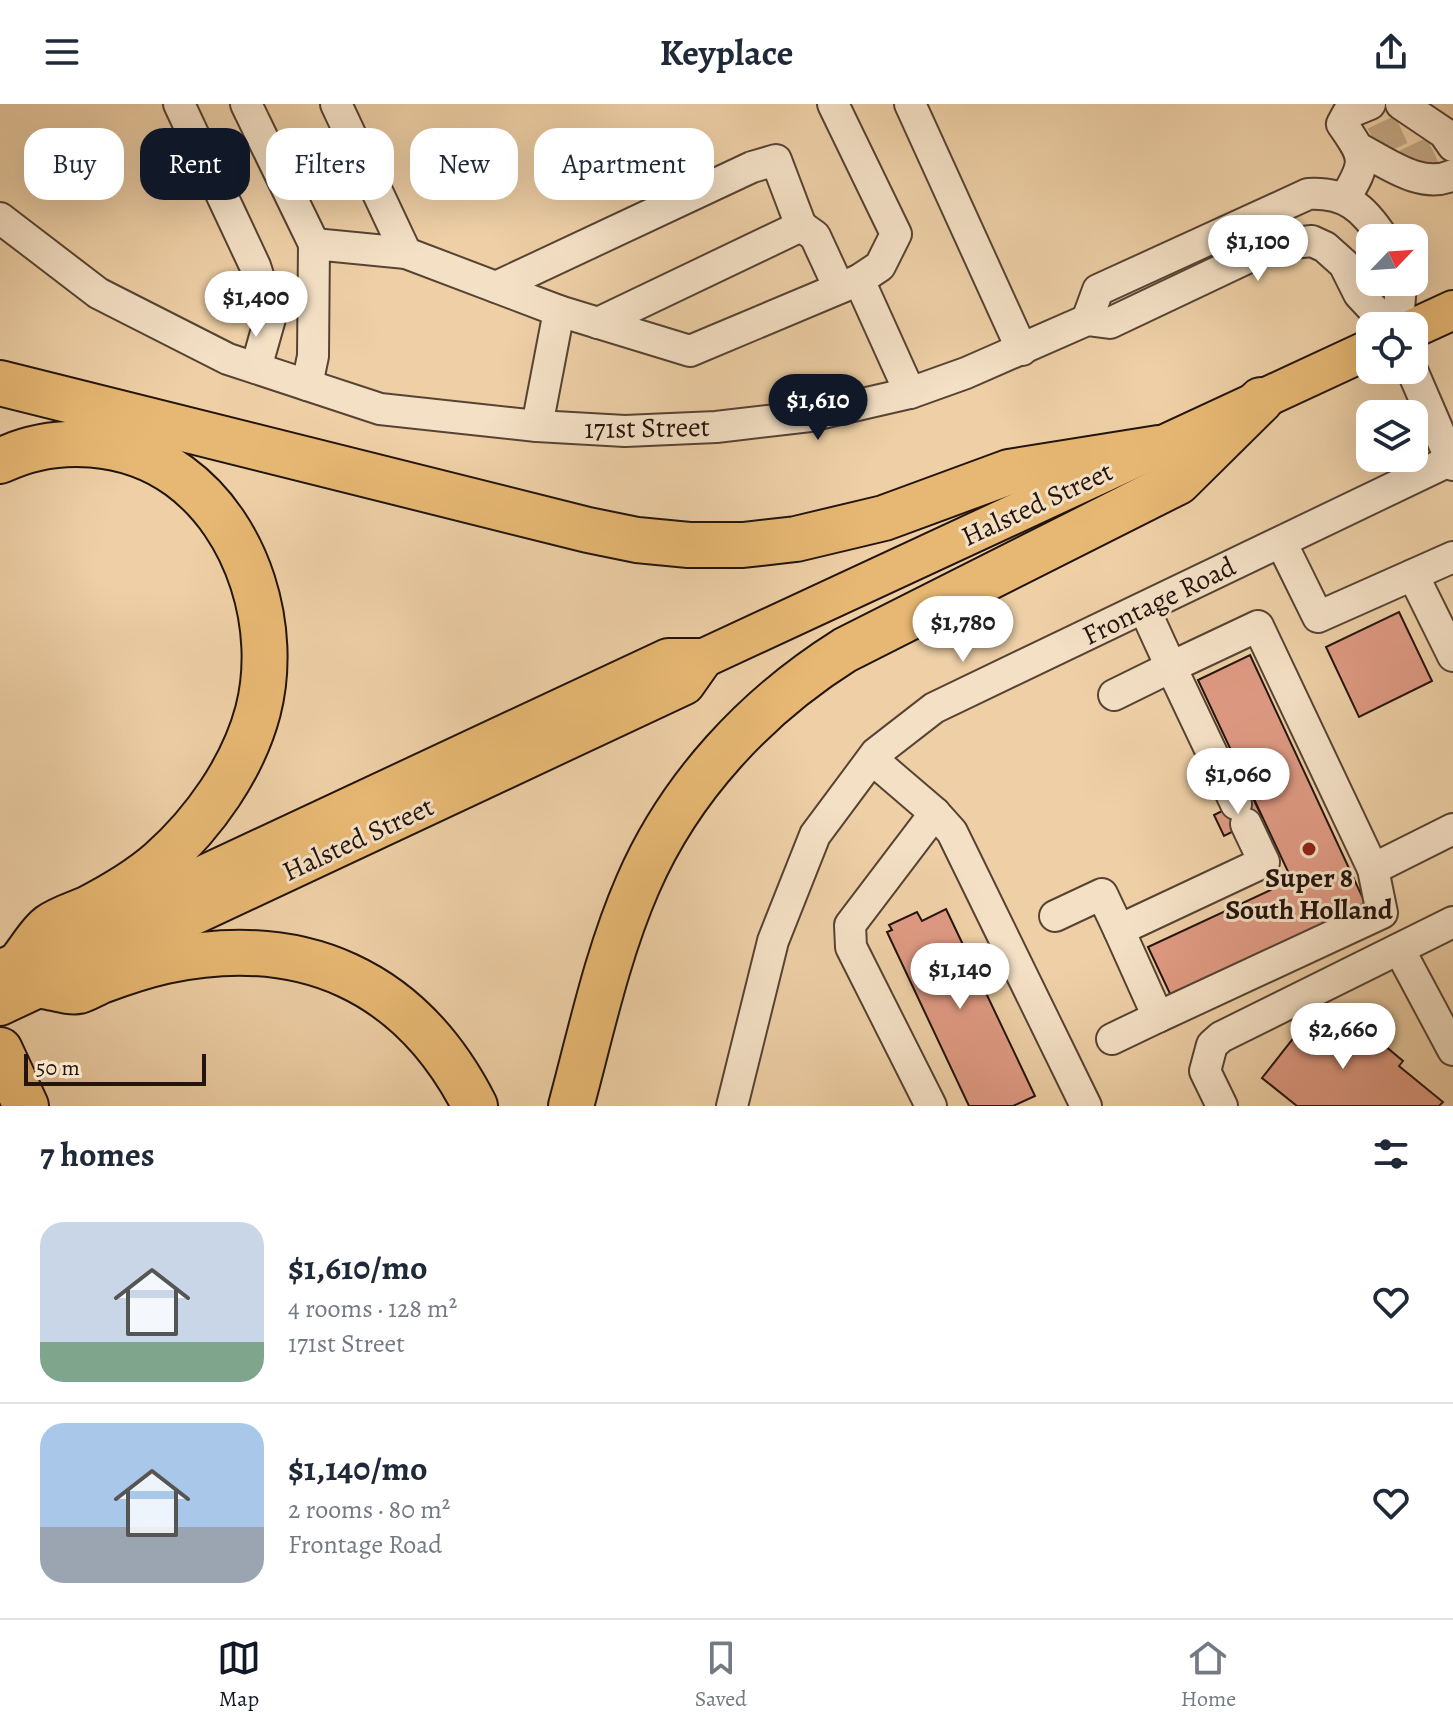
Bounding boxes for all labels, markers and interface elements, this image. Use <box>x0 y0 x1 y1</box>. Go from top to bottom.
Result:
text: Keyplace <box>660 28 793 77</box>
icon: menu <box>40 30 84 74</box>
icon: share <box>1369 30 1413 74</box>
chip: Buy <box>24 128 124 200</box>
chip: Rent <box>140 128 250 200</box>
chip: Filters <box>266 128 394 200</box>
chip: New <box>410 128 518 200</box>
chip: Apartment <box>534 128 714 200</box>
pin: $1,100 <box>1193 215 1323 283</box>
text: $1,100 <box>1226 223 1290 258</box>
north arrow <box>1356 224 1428 296</box>
map controls <box>1356 224 1428 472</box>
pin: $1,400 <box>191 271 321 339</box>
text: $1,400 <box>223 279 289 314</box>
button: locate <box>1356 312 1428 384</box>
pin: $1,610 <box>753 374 883 442</box>
text: $1,610 <box>787 382 849 417</box>
button: layers <box>1356 400 1428 472</box>
street label: 171st Street <box>584 408 710 448</box>
street label: Halsted Street <box>955 452 1119 556</box>
street label: Frontage Road <box>1076 547 1243 655</box>
pin: $1,780 <box>898 596 1028 664</box>
text: $1,780 <box>930 604 996 639</box>
pin: $1,060 <box>1173 748 1303 816</box>
text: $1,060 <box>1205 756 1271 791</box>
street label: Halsted Street <box>276 787 440 891</box>
marker: Super 8 South Holland <box>1300 840 1318 858</box>
place label: Super 8 South Holland <box>1225 859 1394 929</box>
pin: $1,140 <box>895 943 1025 1011</box>
text: $1,140 <box>928 951 992 986</box>
pin: $2,660 <box>1278 1003 1408 1071</box>
text: $2,660 <box>1308 1011 1378 1046</box>
scale bar <box>24 1050 206 1086</box>
text: 50 m <box>36 1053 80 1083</box>
text: 7 homes <box>40 1131 155 1178</box>
icon: filters <box>1369 1132 1413 1176</box>
text: $1,610/mo <box>288 1244 428 1291</box>
icon: home <box>104 1254 200 1350</box>
icon: heart <box>1369 1280 1413 1324</box>
text: 4 rooms · 128 m² <box>288 1291 457 1326</box>
text: 171st Street <box>288 1326 405 1361</box>
text: $1,140/mo <box>288 1445 428 1492</box>
icon: home <box>104 1455 200 1551</box>
icon: heart <box>1369 1481 1413 1525</box>
text: 2 rooms · 80 m² <box>288 1492 450 1527</box>
text: Frontage Road <box>288 1527 442 1562</box>
tab: Map <box>217 1636 261 1714</box>
tab: Saved <box>695 1636 747 1714</box>
tab: Home <box>1181 1636 1236 1714</box>

